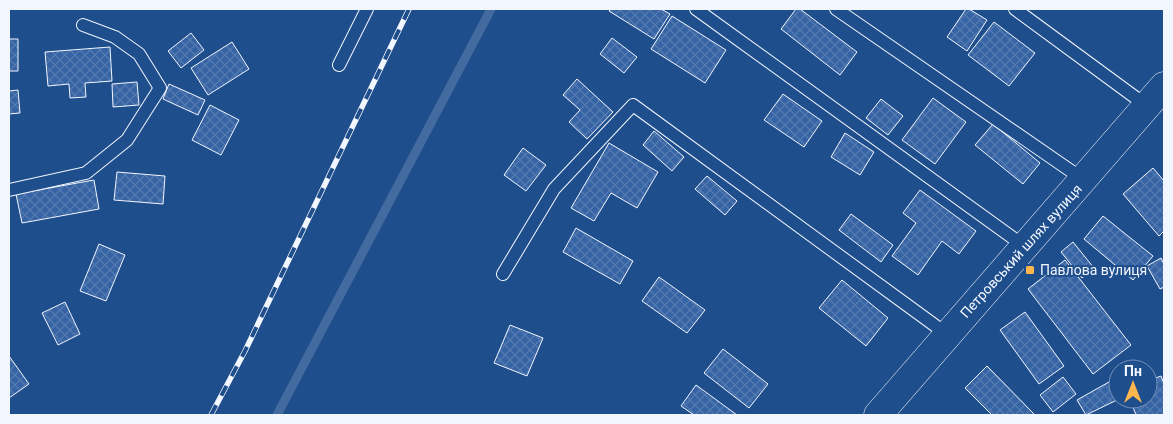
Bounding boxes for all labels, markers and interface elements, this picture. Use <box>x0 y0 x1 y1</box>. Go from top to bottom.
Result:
street label: Петровський шлях вулиця <box>957 181 1085 321</box>
place label: Павлова вулиця <box>1040 262 1147 278</box>
marker: Павлова вулиця <box>1024 264 1036 276</box>
north arrow <box>1108 359 1158 409</box>
text: Пн <box>1124 363 1142 379</box>

